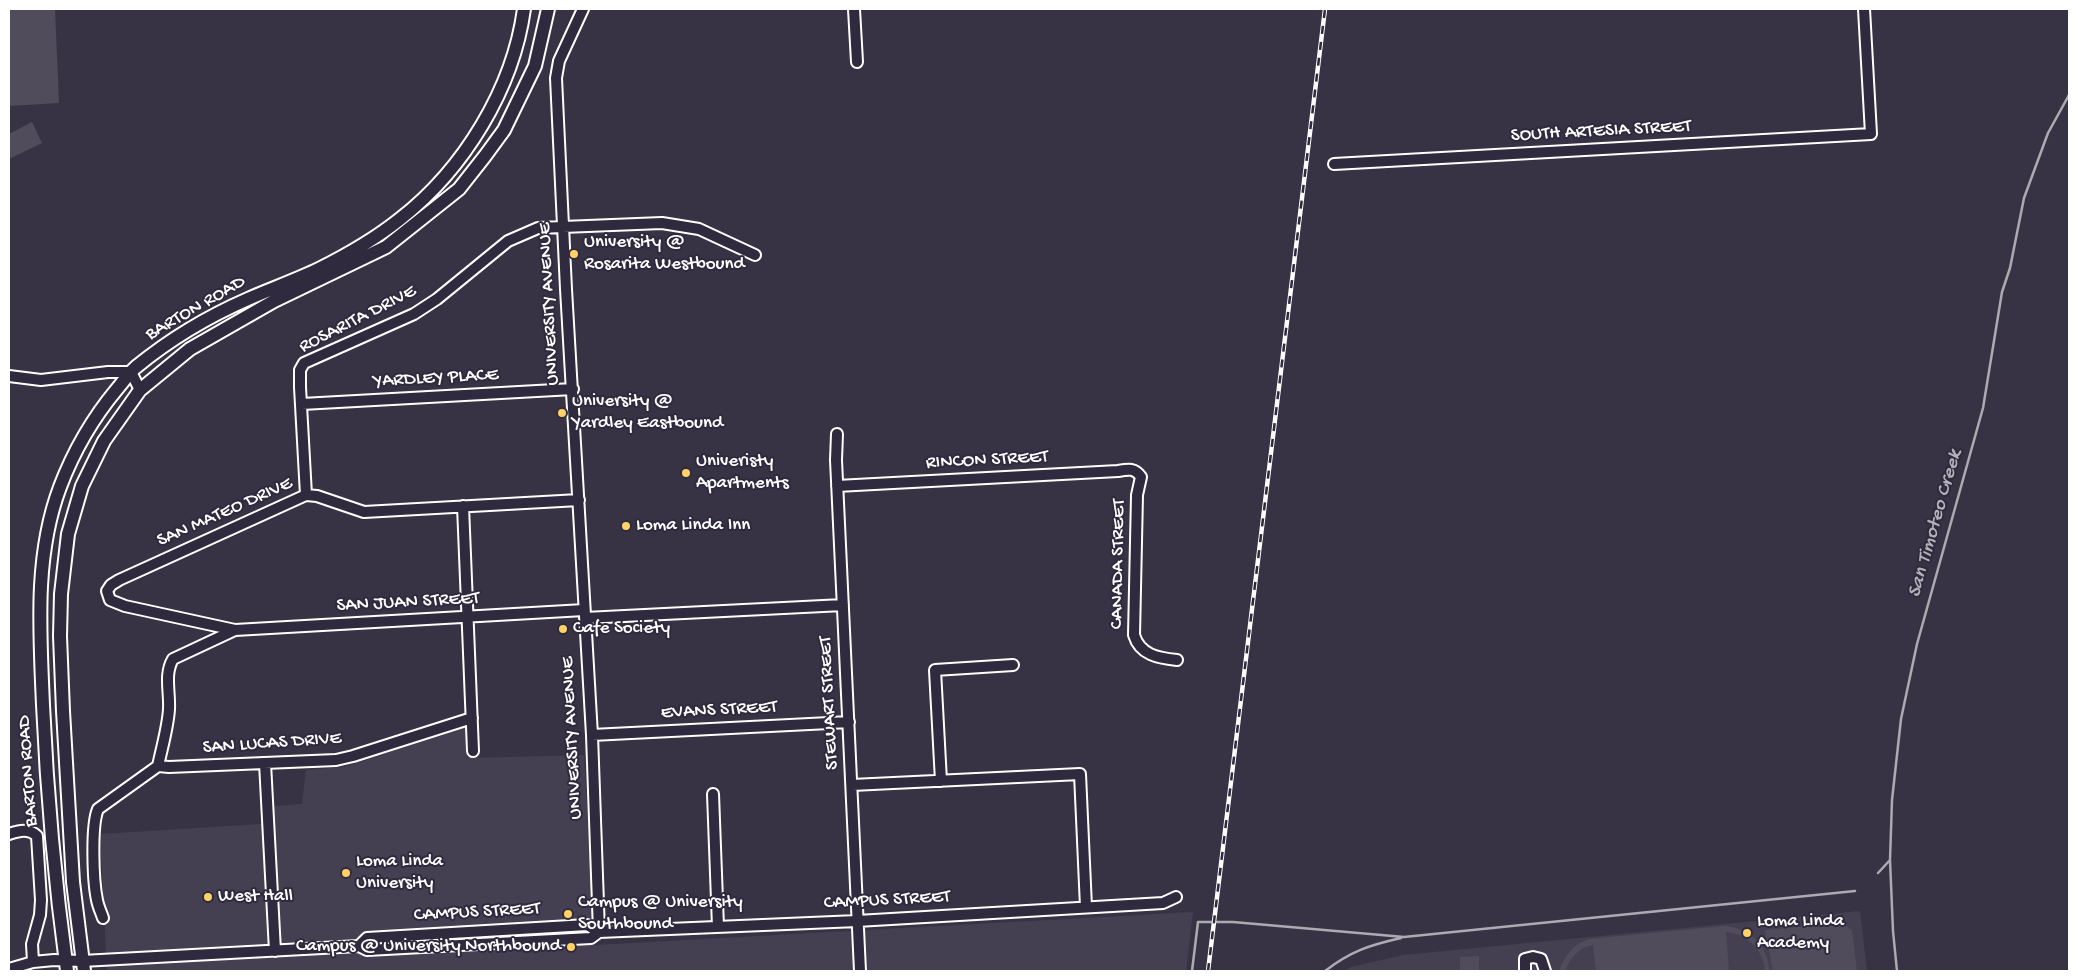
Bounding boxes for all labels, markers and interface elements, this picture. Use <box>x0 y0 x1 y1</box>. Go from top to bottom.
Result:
street label: SOUTH ARTESIA STREET <box>1510 116 1692 148</box>
street label: UNIVERSITY AVENUE <box>534 222 566 386</box>
place label: University @ Rosarita Westbound <box>584 232 745 276</box>
marker: University @ Rosarita Westbound <box>568 248 580 260</box>
street label: BARTON ROAD <box>142 271 250 347</box>
street label: ROSARITA DRIVE <box>296 281 420 359</box>
street label: YARDLEY PLACE <box>373 364 499 394</box>
place label: University @ Yardley Eastbound <box>572 391 723 435</box>
marker: University @ Yardley Eastbound <box>556 407 568 419</box>
street label: RINCON STREET <box>925 446 1049 476</box>
water label: San Timoteo Creek <box>1903 447 1969 601</box>
place label: Univeristy Apartments <box>696 451 789 495</box>
marker: Univeristy Apartments <box>680 467 692 479</box>
street label: SAN MATEO DRIVE <box>154 473 296 553</box>
street label: CANADA STREET <box>1106 499 1132 629</box>
place label: Loma Linda Inn <box>636 515 750 537</box>
marker: Loma Linda Inn <box>620 520 632 532</box>
street label: SAN JUAN STREET <box>336 588 480 618</box>
place label: Cafe Society <box>573 618 670 640</box>
marker: Cafe Society <box>557 623 569 635</box>
street label: STEWART STREET <box>815 635 845 771</box>
street label: UNIVERSITY AVENUE <box>557 656 589 820</box>
street label: EVANS STREET <box>660 697 778 725</box>
street label: BARTON ROAD <box>14 715 44 827</box>
street label: SAN LUCAS DRIVE <box>202 728 342 760</box>
place label: Loma Linda University <box>356 851 443 895</box>
marker: Loma Linda University <box>340 867 352 879</box>
place label: West Hall <box>218 886 293 908</box>
street label: CAMPUS STREET <box>823 886 951 916</box>
marker: West Hall <box>202 891 214 903</box>
place label: Campus @ University Southbound <box>578 892 743 936</box>
street label: CAMPUS STREET <box>413 898 541 928</box>
marker: Campus @ University Southbound <box>562 908 574 920</box>
place label: Loma Linda Academy <box>1757 911 1844 955</box>
marker: Loma Linda Academy <box>1741 927 1753 939</box>
place label: Campus @ University Northbound <box>296 936 561 958</box>
marker: Campus @ University Northbound <box>565 941 577 953</box>

